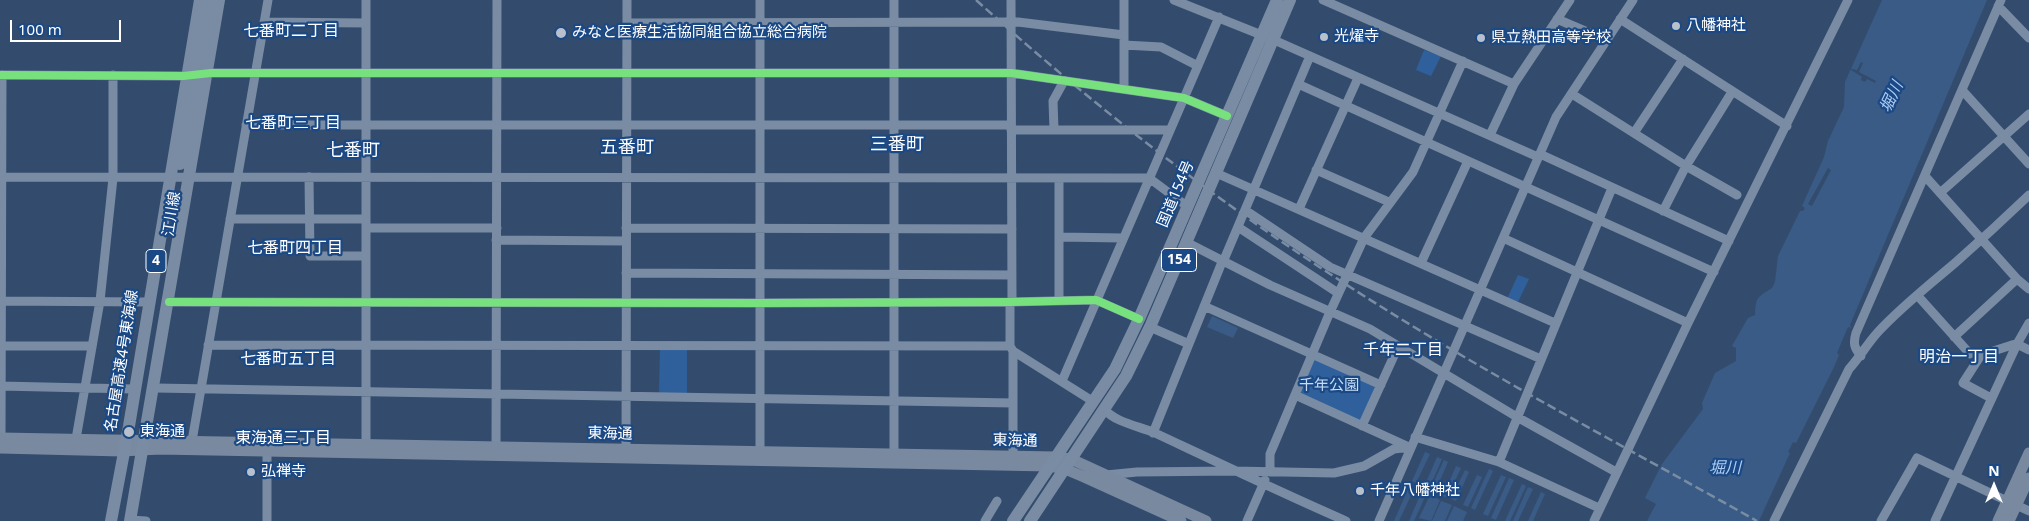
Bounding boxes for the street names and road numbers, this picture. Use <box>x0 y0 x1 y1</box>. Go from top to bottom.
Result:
street label: 国道154号 <box>1154 158 1198 230</box>
street label: 江川線 <box>160 190 184 238</box>
road number: 154 <box>1162 248 1196 272</box>
road number: 4 <box>146 250 166 272</box>
street label: 名古屋高速4号東海線 <box>102 289 142 433</box>
street label: 東海通 <box>587 425 633 443</box>
street label: 東海通 <box>992 432 1038 450</box>

